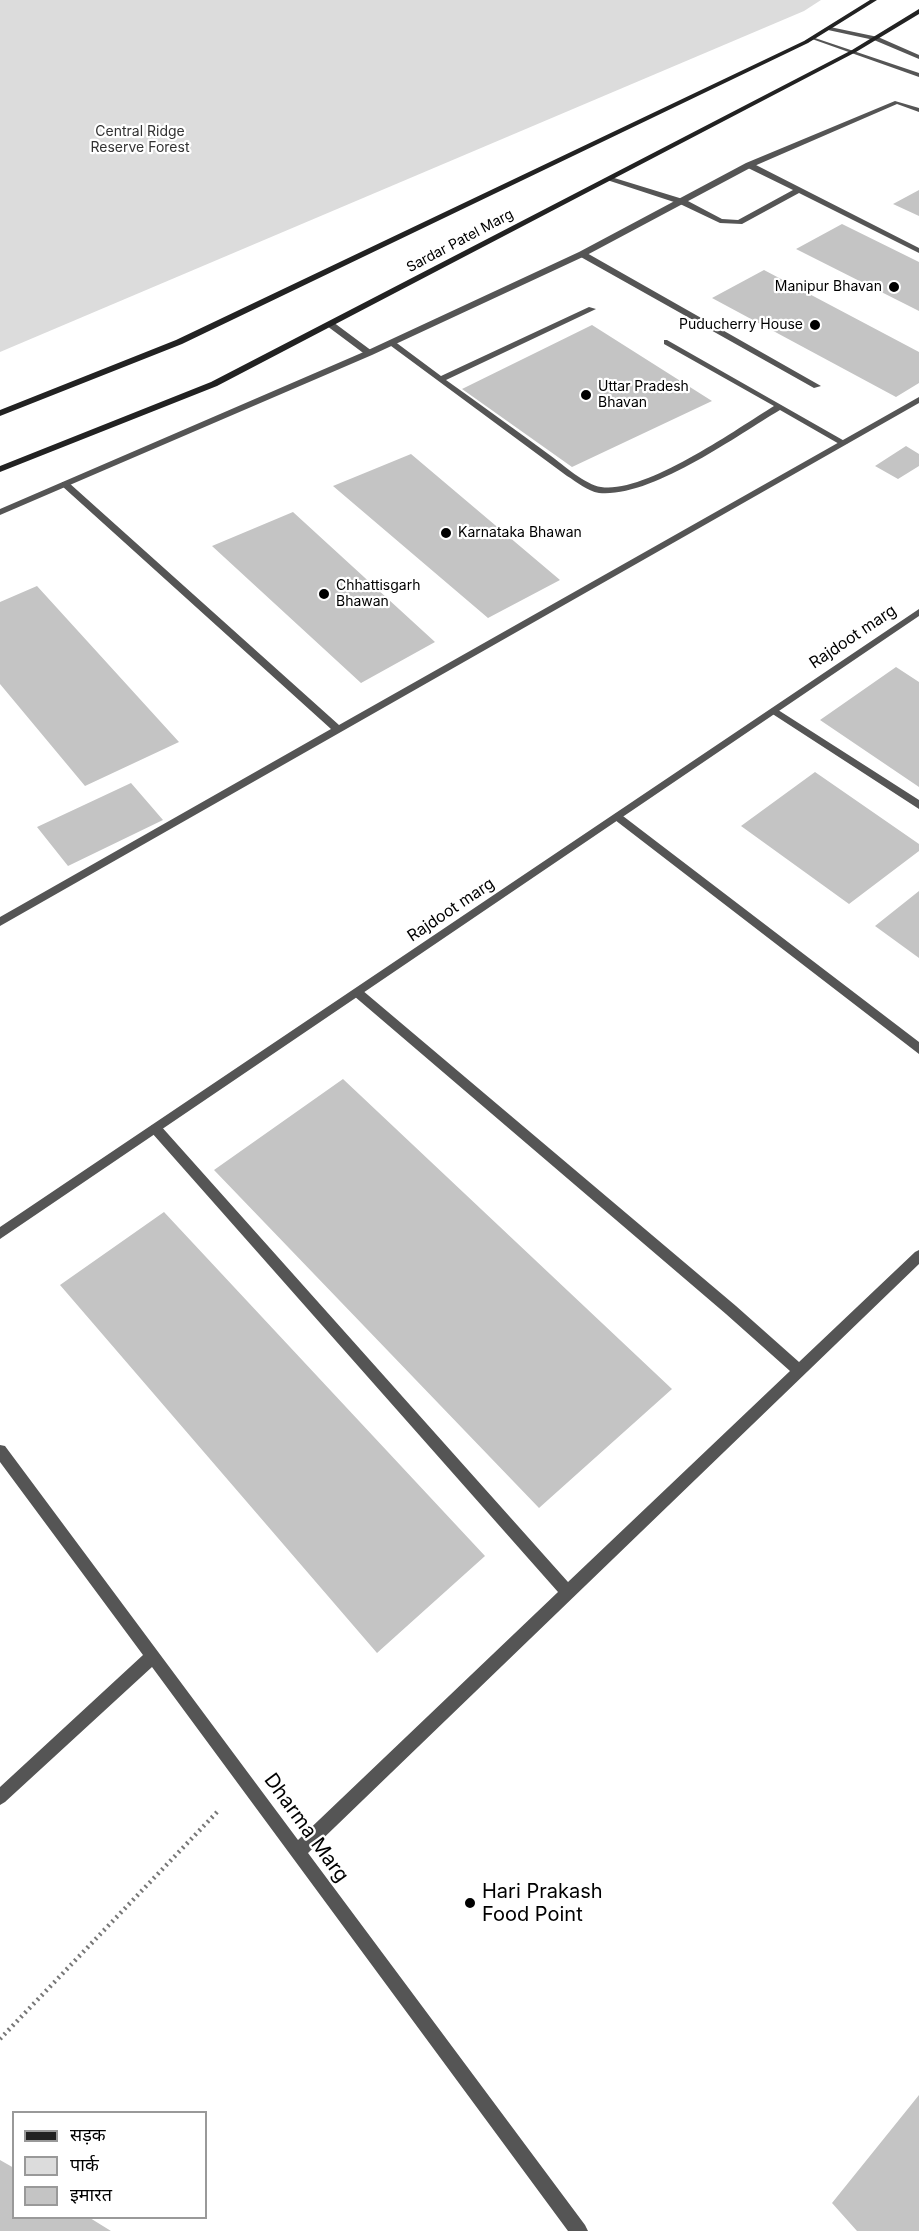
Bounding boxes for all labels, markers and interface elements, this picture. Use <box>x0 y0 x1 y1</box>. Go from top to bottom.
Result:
park label: Central Ridge Reserve Forest <box>91 124 189 156</box>
street label: Sardar Patel Marg <box>404 206 516 276</box>
place label: Manipur Bhavan <box>775 279 882 295</box>
marker: Manipur Bhavan <box>887 280 901 294</box>
place label: Puducherry House <box>679 317 803 333</box>
marker: Puducherry House <box>808 318 822 332</box>
place label: Uttar Pradesh Bhavan <box>598 379 689 412</box>
marker: Uttar Pradesh Bhavan <box>579 388 593 402</box>
place label: Karnataka Bhawan <box>458 525 582 541</box>
marker: Karnataka Bhawan <box>439 526 453 540</box>
place label: Chhattisgarh Bhawan <box>336 578 420 610</box>
marker: Chhattisgarh Bhawan <box>317 587 331 601</box>
street label: Rajdoot marg <box>806 601 900 673</box>
street label: Rajdoot marg <box>404 874 498 946</box>
street label: Dharma Marg <box>259 1769 353 1887</box>
place label: Hari Prakash Food Point <box>482 1880 603 1927</box>
marker: Hari Prakash Food Point <box>463 1896 477 1910</box>
legend <box>12 2111 207 2219</box>
text: सड़क <box>70 2124 106 2145</box>
text: पार्क <box>70 2154 99 2175</box>
text: इमारत <box>70 2184 112 2205</box>

